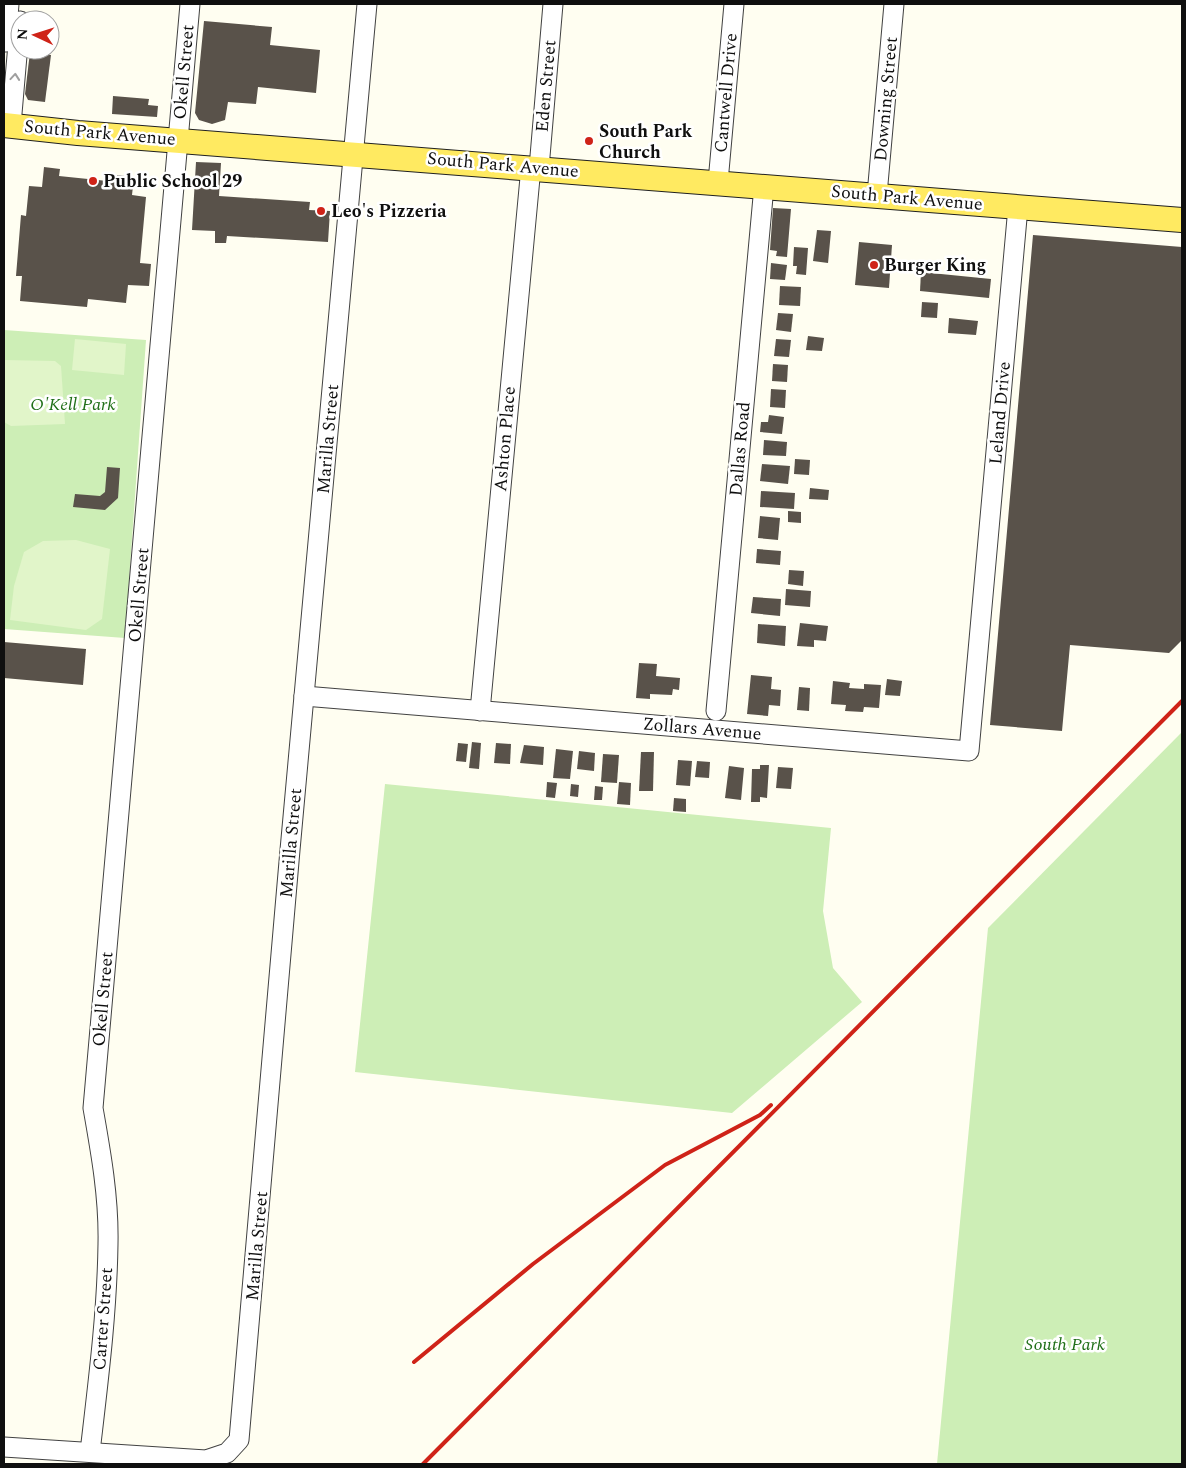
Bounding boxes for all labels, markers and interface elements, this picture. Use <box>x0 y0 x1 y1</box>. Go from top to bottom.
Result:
north arrow <box>10 10 60 60</box>
street label: Okell Street <box>166 23 202 121</box>
text: N <box>12 28 33 41</box>
street label: Cantwell Drive <box>707 32 745 154</box>
street label: Downing Street <box>867 35 905 163</box>
street label: Eden Street <box>529 39 563 133</box>
one-way arrow <box>9 73 20 81</box>
street label: South Park Avenue <box>23 113 177 153</box>
place label: South Park Church <box>599 118 693 166</box>
marker: South Park Church <box>583 135 595 147</box>
street label: South Park Avenue <box>426 145 580 185</box>
place label: Public School 29 <box>103 168 242 195</box>
marker: Public School 29 <box>87 175 99 187</box>
street label: South Park Avenue <box>830 178 984 218</box>
place label: Leo's Pizzeria <box>331 198 447 225</box>
marker: Leo's Pizzeria <box>315 205 327 217</box>
place label: Burger King <box>884 252 986 279</box>
marker: Burger King <box>868 259 880 271</box>
street label: Leland Drive <box>982 360 1018 466</box>
street label: Marilla Street <box>310 383 346 495</box>
street label: Ashton Place <box>487 385 523 493</box>
park label: O'Kell Park <box>30 391 116 418</box>
street label: Dallas Road <box>722 401 758 497</box>
street label: Okell Street <box>121 546 157 644</box>
street label: Zollars Avenue <box>641 710 763 748</box>
street label: Marilla Street <box>273 787 309 899</box>
street label: Okell Street <box>85 950 121 1048</box>
street label: Marilla Street <box>239 1190 275 1302</box>
street label: Carter Street <box>86 1267 120 1371</box>
park label: South Park <box>1025 1331 1106 1358</box>

